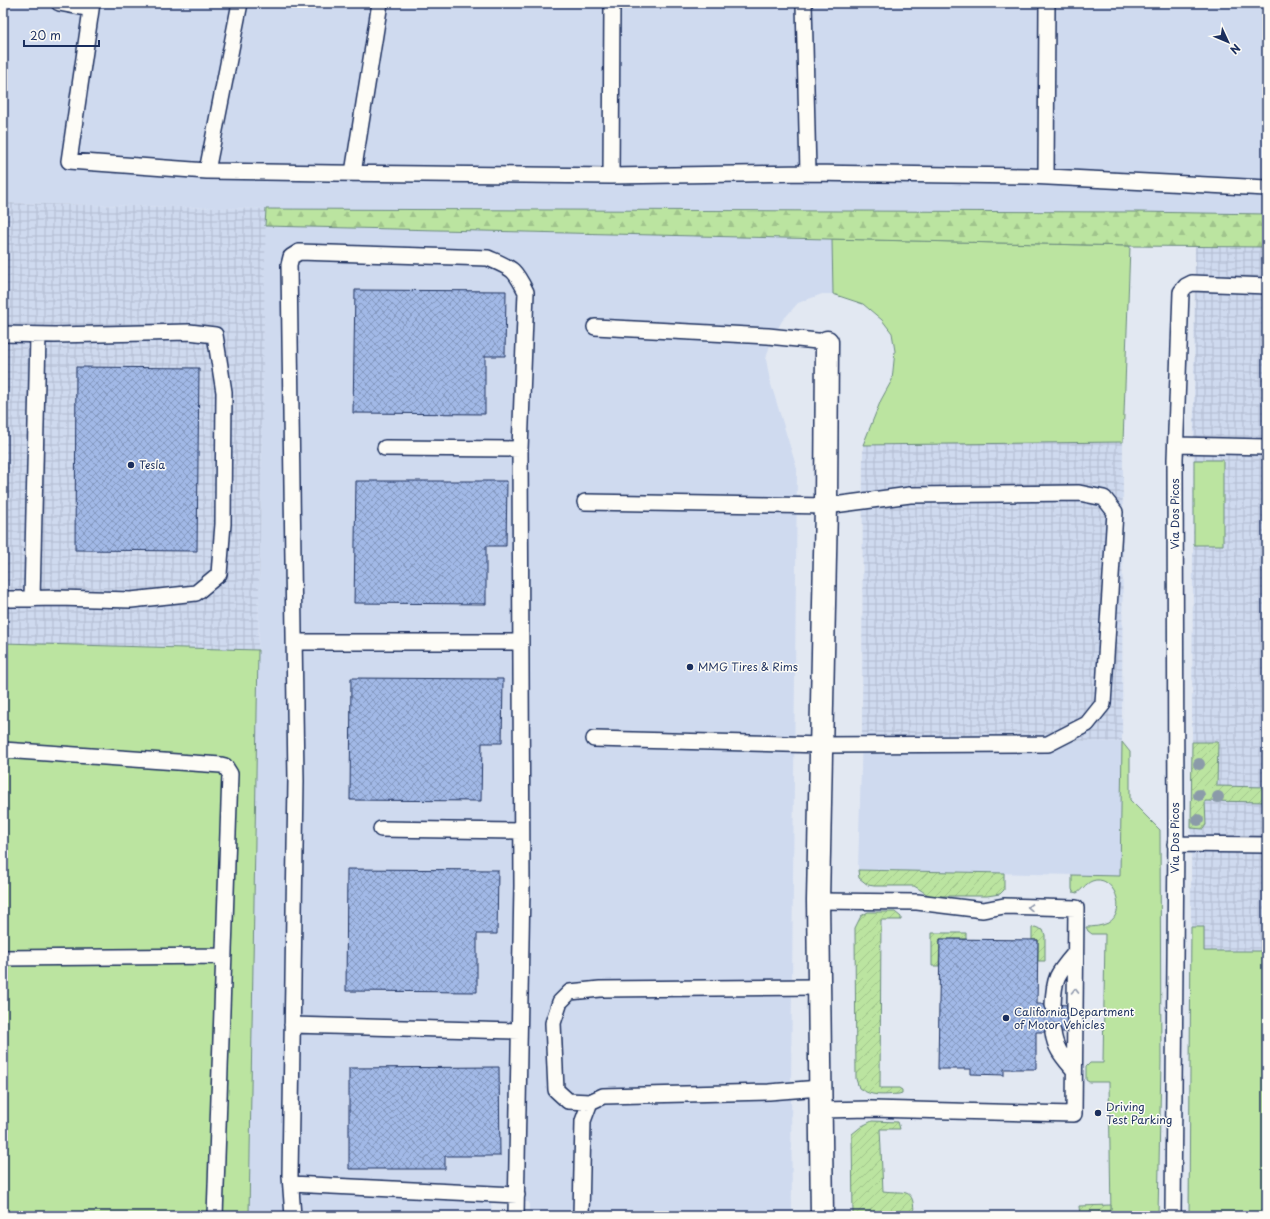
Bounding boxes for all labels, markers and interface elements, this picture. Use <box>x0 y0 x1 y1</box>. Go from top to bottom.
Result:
scale bar <box>24 22 99 48</box>
north arrow <box>1208 22 1248 62</box>
text: 20 m <box>30 26 61 44</box>
text: N <box>1226 40 1245 59</box>
place label: Tesla <box>139 456 165 473</box>
marker: Tesla <box>126 460 136 470</box>
street label: Via Dos Picos <box>1166 479 1183 550</box>
place label: MMG Tires & Rims <box>698 658 798 675</box>
marker: MMG Tires & Rims <box>685 662 695 672</box>
street label: Via Dos Picos <box>1166 803 1183 874</box>
one-way arrow <box>1027 903 1033 911</box>
one-way arrow <box>1070 988 1079 994</box>
place label: California Department of Motor Vehicles <box>1014 1003 1135 1033</box>
marker: California Department of Motor Vehicles <box>1001 1013 1011 1023</box>
place label: Driving Test Parking <box>1106 1098 1172 1128</box>
marker: Driving Test Parking <box>1093 1108 1103 1118</box>

